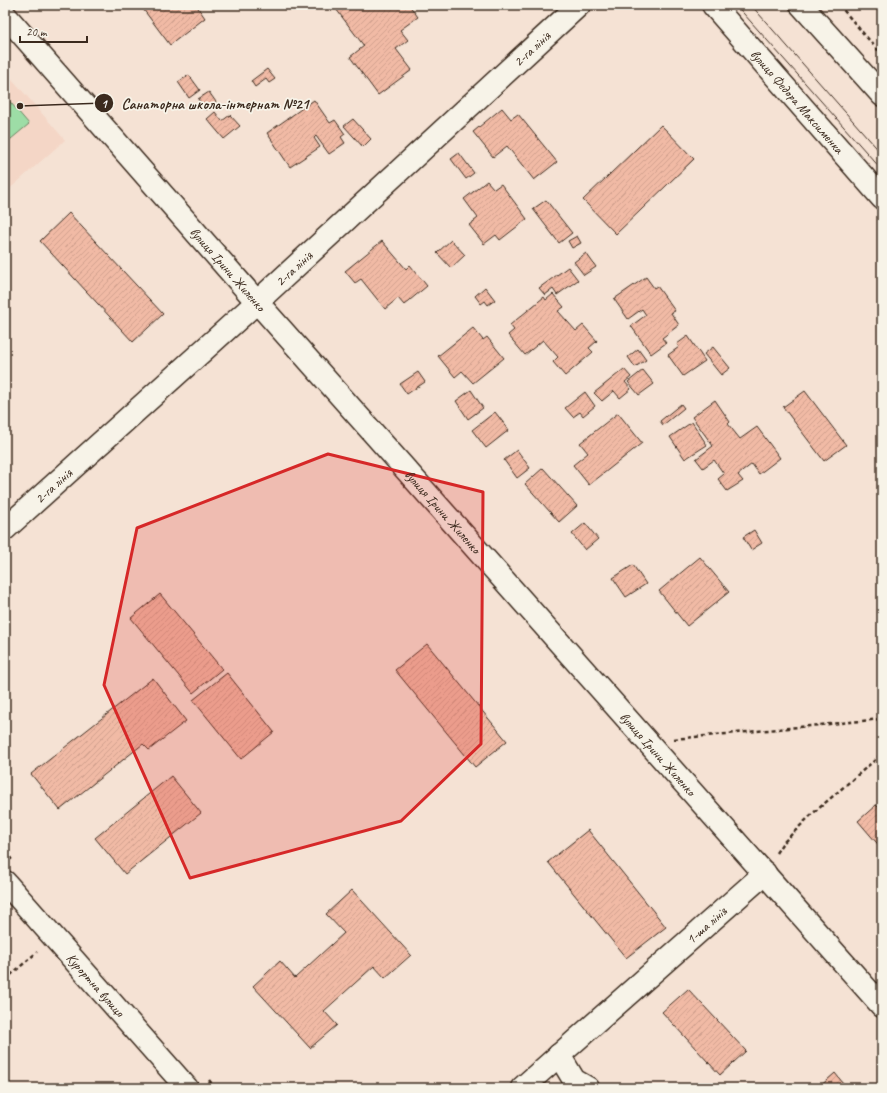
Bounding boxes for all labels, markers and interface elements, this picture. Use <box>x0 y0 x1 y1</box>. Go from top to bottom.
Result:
scale bar <box>20 18 87 44</box>
text: 20 m <box>26 24 48 40</box>
street label: 2-га лінія <box>510 27 555 70</box>
street label: вулиця Федора Максименка <box>747 46 848 158</box>
callout: Санаторна школа-інтернат №21 <box>94 90 316 117</box>
text: Санаторна школа-інтернат №21 <box>121 95 311 114</box>
text: 1 <box>101 96 108 112</box>
street label: вулиця Ірини Жиленко <box>186 224 270 316</box>
street label: 2-га лінія <box>272 247 317 290</box>
street label: 2-га лінія <box>31 464 77 507</box>
street label: вулиця Ірини Жиленко <box>401 466 486 559</box>
street label: вулиця Ірини Жиленко <box>616 709 701 801</box>
street label: 1-ша лінія <box>683 902 731 948</box>
street label: Курортна вулиця <box>63 950 129 1021</box>

